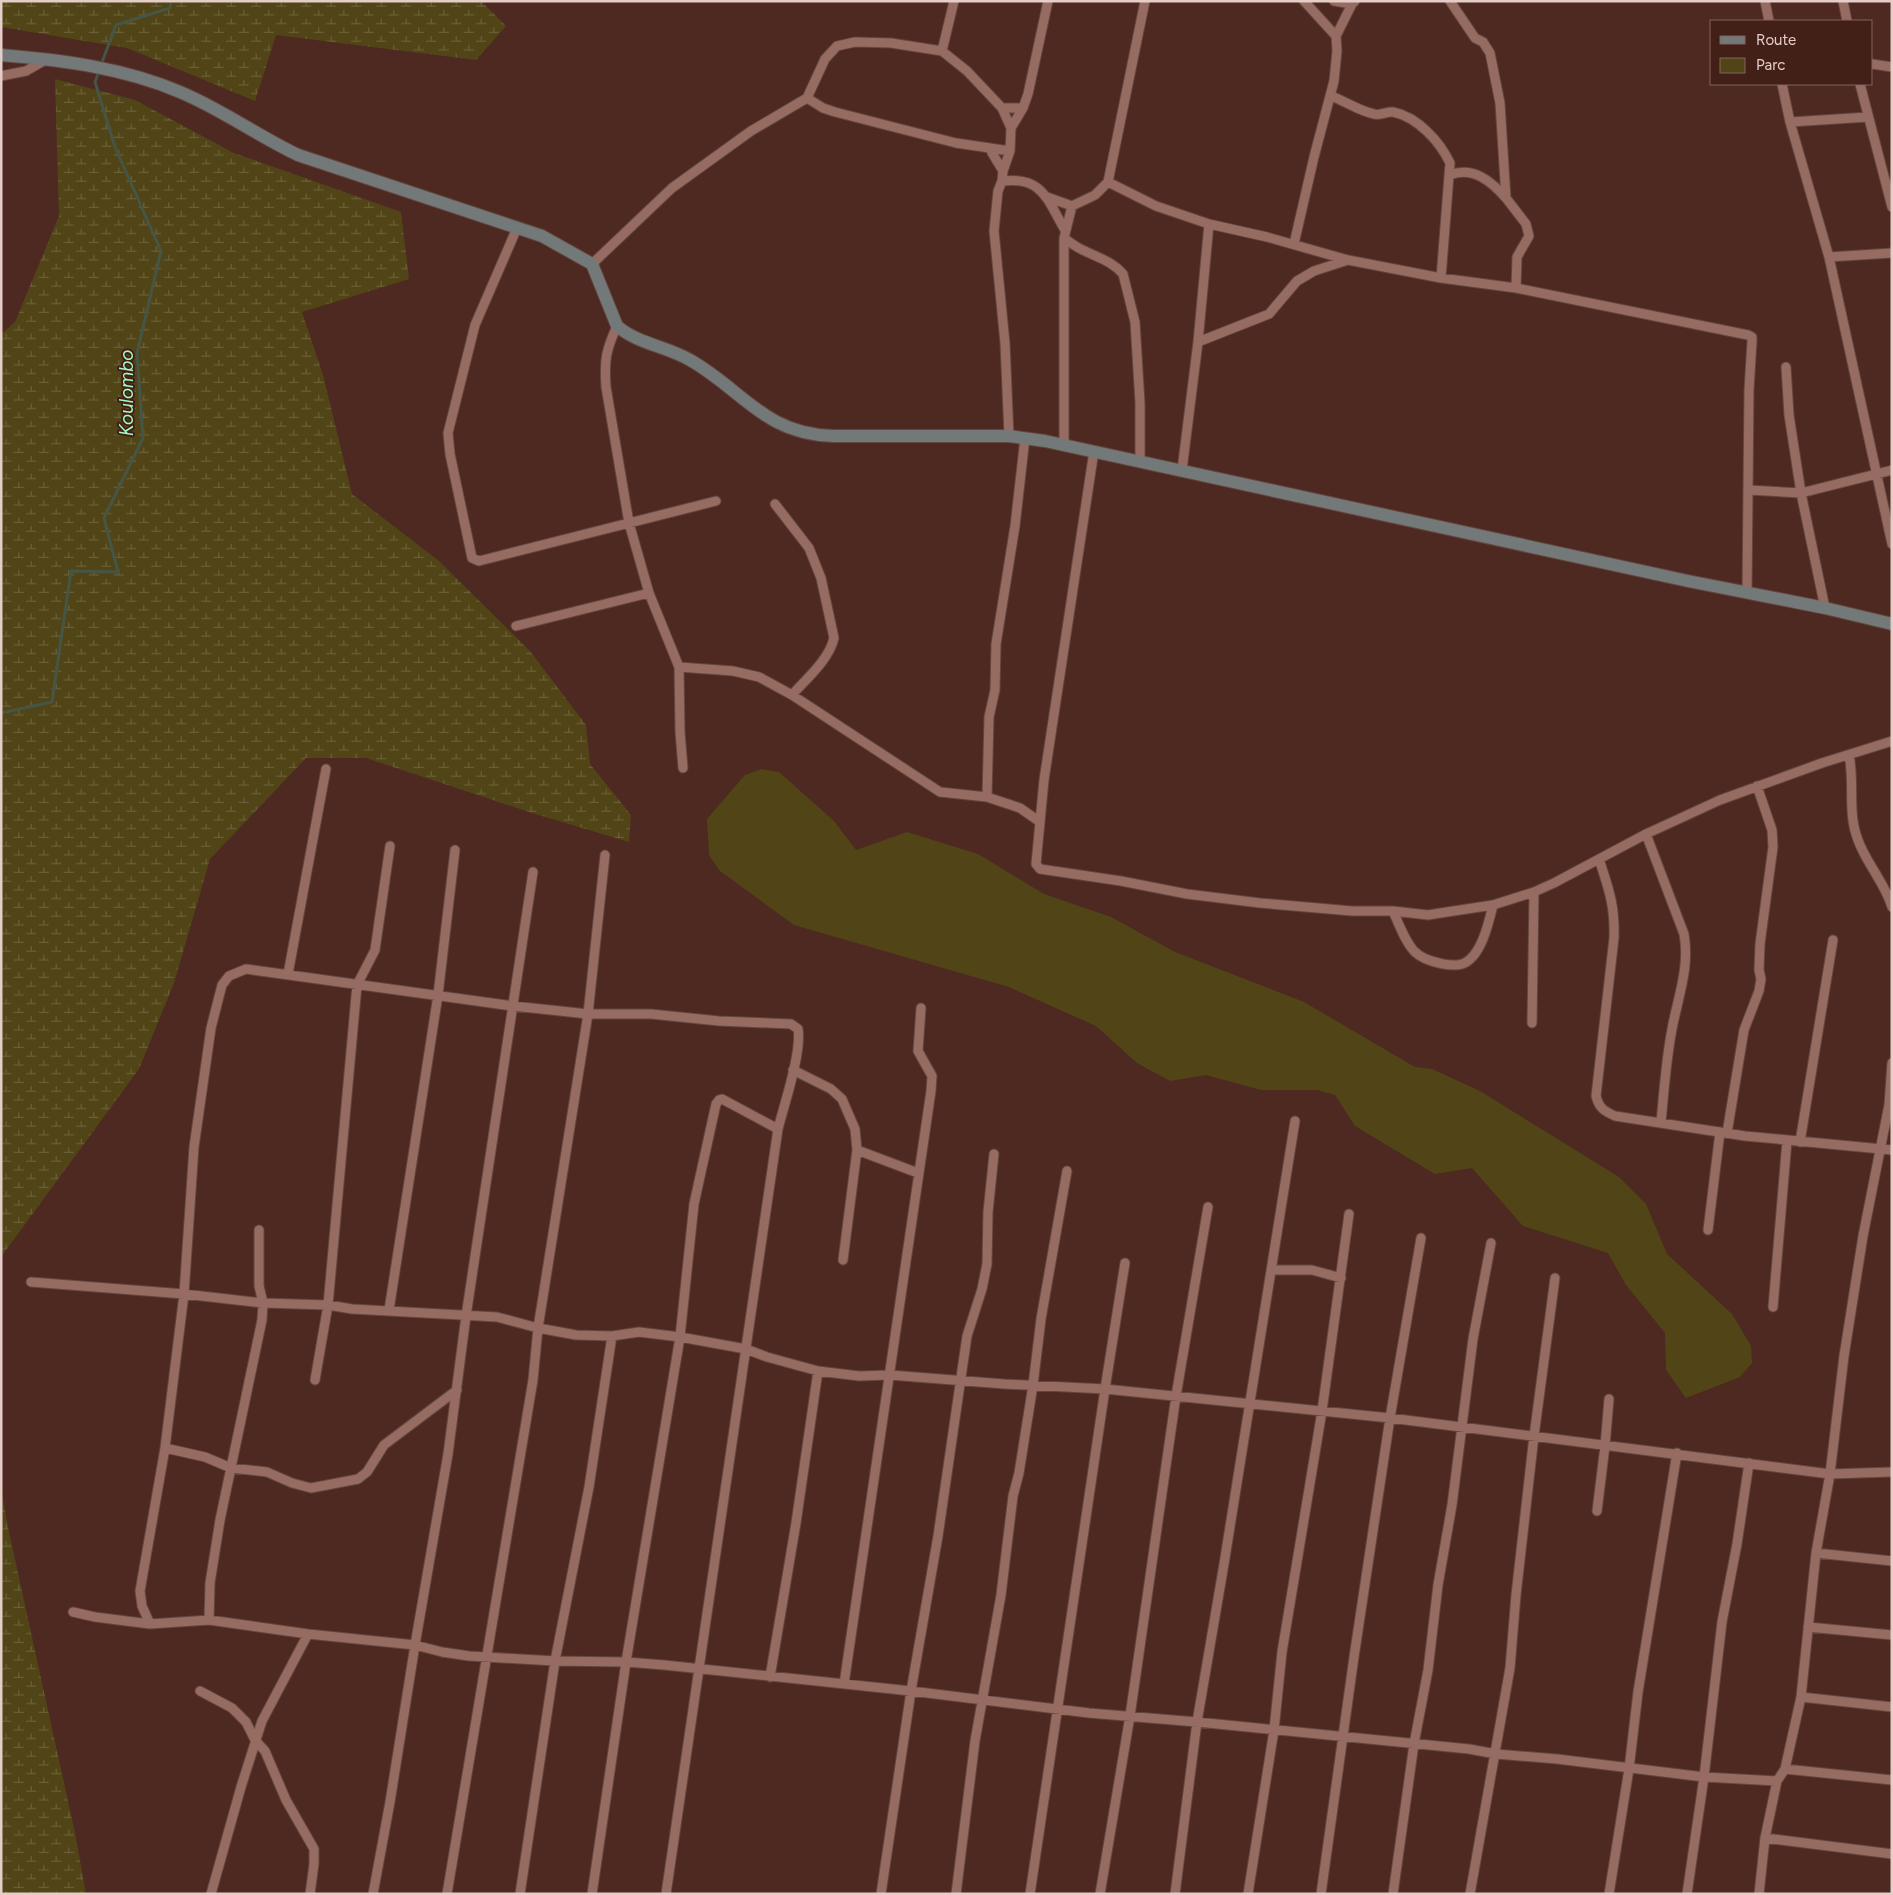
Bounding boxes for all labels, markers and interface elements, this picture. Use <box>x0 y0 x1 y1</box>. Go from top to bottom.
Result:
legend <box>1710 20 1873 85</box>
text: Route <box>1756 31 1796 49</box>
text: Parc <box>1756 56 1785 74</box>
water label: Koulombo <box>115 350 138 436</box>

